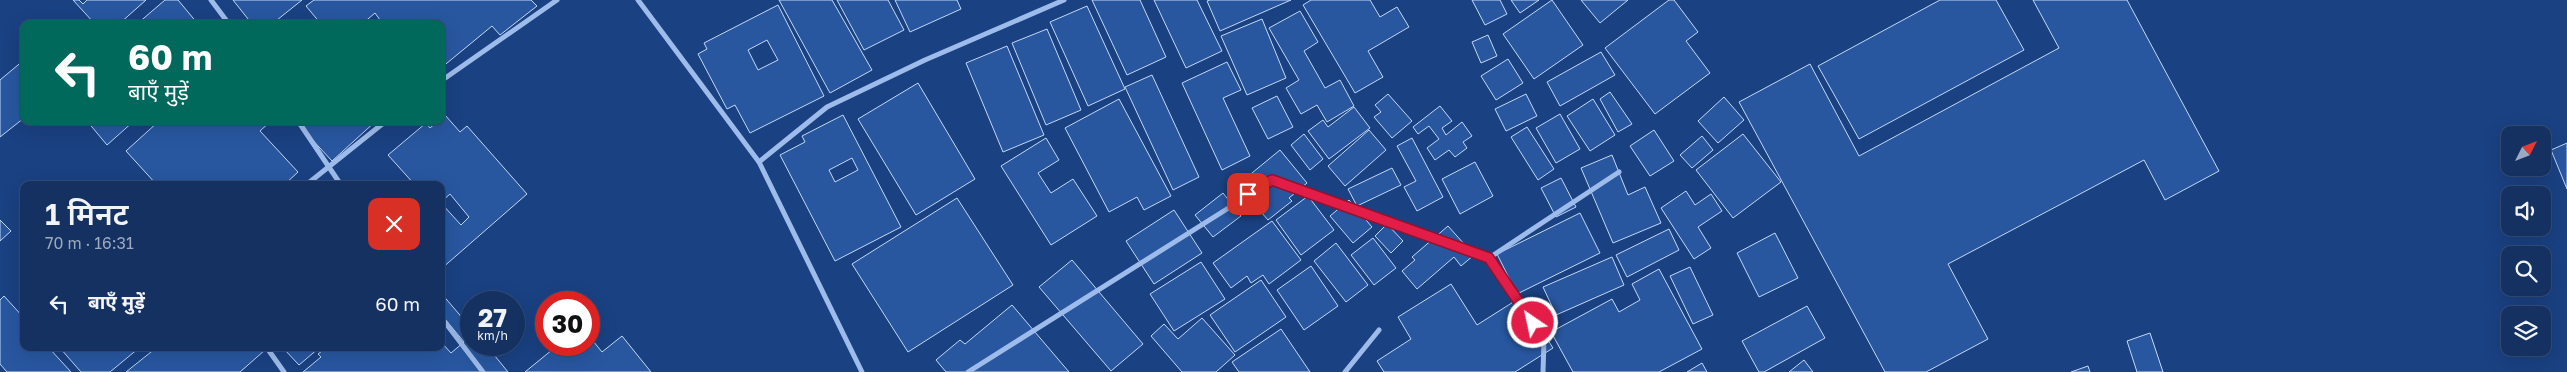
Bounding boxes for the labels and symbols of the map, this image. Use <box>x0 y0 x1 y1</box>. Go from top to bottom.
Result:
north arrow <box>2501 126 2551 176</box>
pin <box>1227 173 1269 215</box>
speed limit sign: 30 <box>535 291 600 356</box>
position arrow <box>1506 296 1558 348</box>

